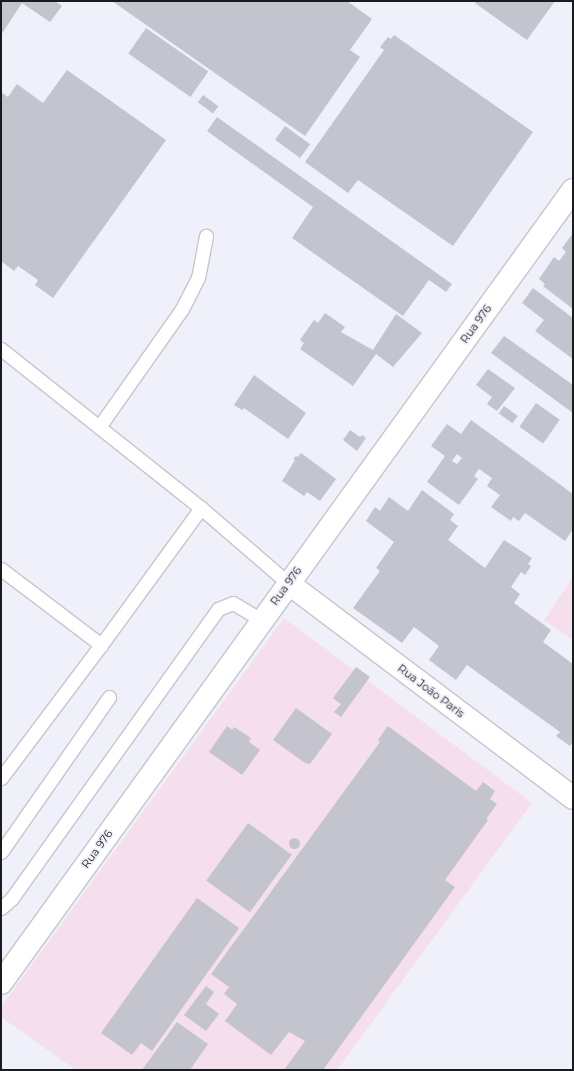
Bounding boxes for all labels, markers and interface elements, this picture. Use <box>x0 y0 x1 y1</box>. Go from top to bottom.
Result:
street label: Rua 976 <box>458 302 494 346</box>
street label: Rua 976 <box>268 564 304 608</box>
street label: Rua João Paris <box>395 662 467 720</box>
street label: Rua 976 <box>79 827 115 871</box>

